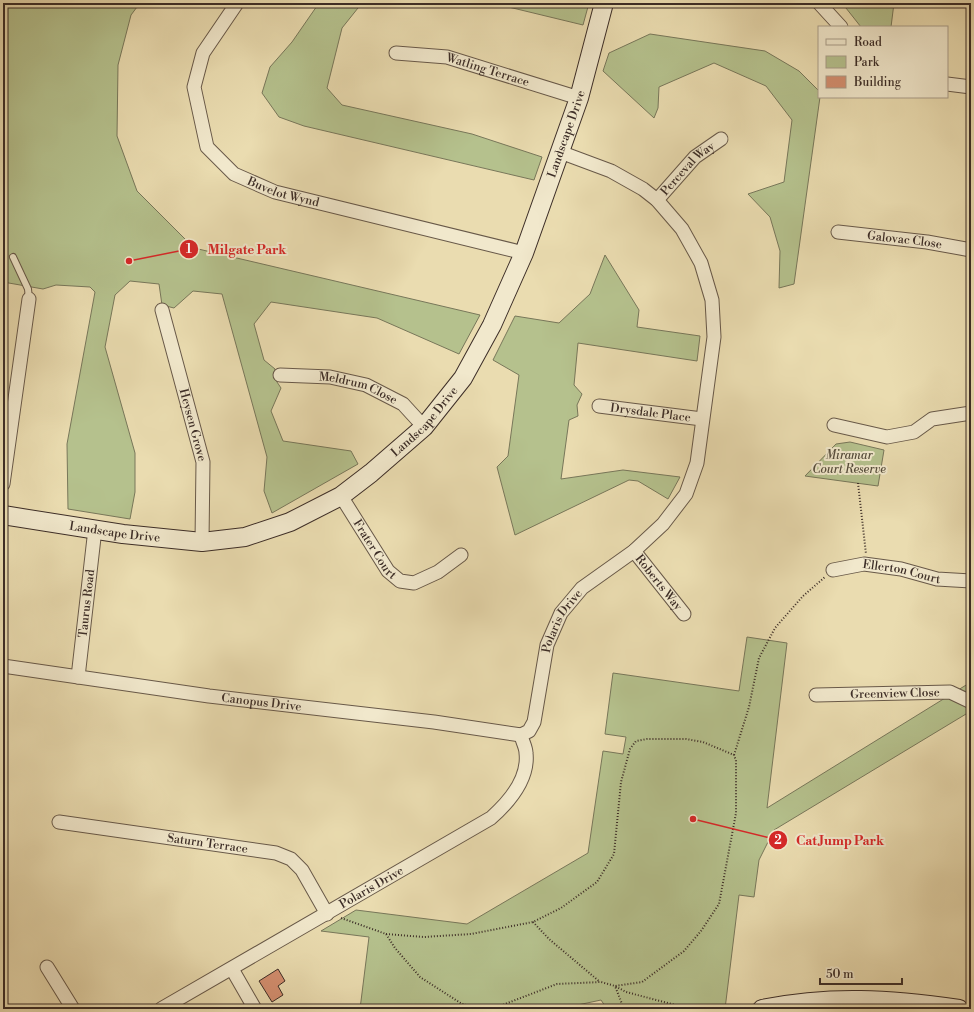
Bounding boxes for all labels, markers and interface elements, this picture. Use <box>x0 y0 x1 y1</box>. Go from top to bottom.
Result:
legend <box>818 26 948 98</box>
text: Road <box>854 35 882 50</box>
street label: Watling Terrace <box>444 49 531 90</box>
text: Park <box>854 55 880 70</box>
text: Building <box>853 75 902 90</box>
street label: Landscape Drive <box>544 89 588 180</box>
street label: Perceval Way <box>657 138 717 198</box>
street label: Buvelot Wynd <box>244 173 321 210</box>
street label: Galovac Close <box>866 228 943 252</box>
callout: Milgate Park <box>179 237 294 262</box>
text: 1 <box>186 242 192 257</box>
text: Milgate Park <box>208 242 287 258</box>
street label: Meldrum Close <box>319 369 400 407</box>
street label: Landscape Drive <box>388 383 461 460</box>
street label: Heysen Grove <box>176 387 210 463</box>
street label: Drysdale Place <box>609 400 692 425</box>
park label: Miramar Court Reserve <box>812 448 886 477</box>
street label: Frater Court <box>350 516 400 583</box>
street label: Landscape Drive <box>68 518 161 545</box>
street label: Roberts Way <box>632 551 686 613</box>
street label: Ellerton Court <box>862 556 941 587</box>
street label: Taurus Road <box>75 568 98 638</box>
street label: Polaris Drive <box>538 586 585 654</box>
street label: Greenview Close <box>850 685 940 702</box>
street label: Canopus Drive <box>221 690 302 714</box>
callout: Cat Jump Park <box>768 828 892 853</box>
street label: Saturn Terrace <box>166 830 249 856</box>
text: 2 <box>774 833 782 848</box>
text: Cat Jump Park <box>796 833 885 849</box>
street label: Polaris Drive <box>337 863 406 912</box>
scale bar <box>820 960 902 986</box>
text: 50 m <box>826 967 854 982</box>

